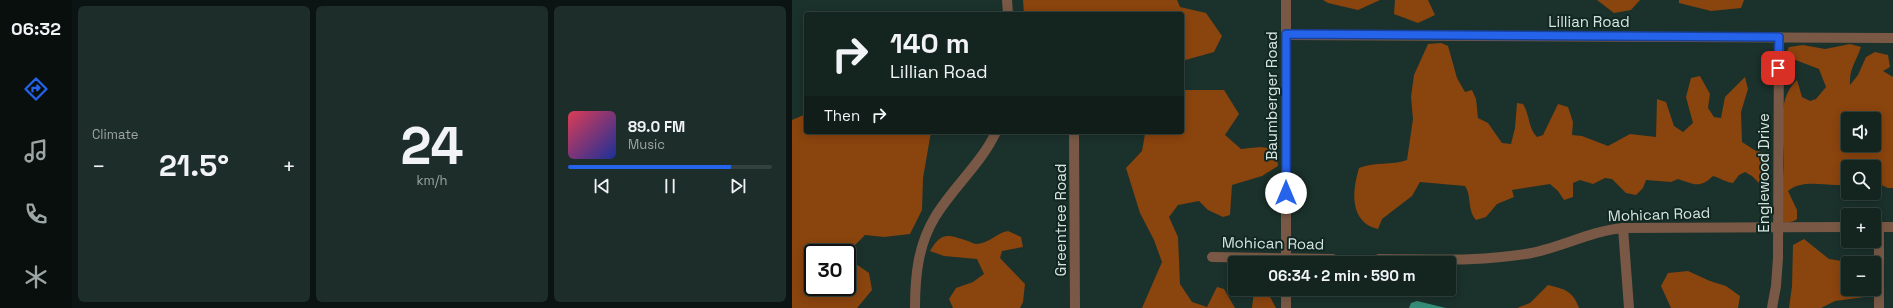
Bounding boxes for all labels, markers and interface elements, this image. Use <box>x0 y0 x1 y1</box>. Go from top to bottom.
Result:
street label: Lillian Road <box>1548 12 1630 31</box>
text: 06:32 <box>11 17 61 40</box>
text: 140 m <box>890 25 970 61</box>
icon: right <box>824 28 876 80</box>
street label: Baumberger Road <box>1262 31 1281 161</box>
pin <box>1761 51 1795 85</box>
icon: arrive <box>1767 57 1789 79</box>
text: Lillian Road <box>890 60 988 83</box>
icon: directions <box>22 75 50 103</box>
icon: right <box>868 104 890 126</box>
text: Then <box>824 106 860 125</box>
map controls <box>1841 112 1881 296</box>
button: sound <box>1841 112 1881 152</box>
text: 24 <box>400 113 464 179</box>
street label: Englewood Drive <box>1754 113 1773 233</box>
text: 89.0 FM <box>628 117 685 136</box>
text: Climate <box>92 126 138 143</box>
text: Music <box>628 136 665 153</box>
icon: music <box>22 137 50 165</box>
text: 21.5° <box>159 146 229 185</box>
text: − <box>92 152 106 180</box>
text: + <box>282 152 296 180</box>
button: search <box>1841 160 1881 200</box>
street label: Greentree Road <box>1051 164 1070 276</box>
text: km/h <box>417 172 447 189</box>
position arrow <box>1265 172 1307 214</box>
icon: previous <box>591 175 613 197</box>
icon: pause <box>659 175 681 197</box>
icon: next <box>727 175 749 197</box>
icon: phone <box>22 200 50 228</box>
street label: Mohican Road <box>1607 203 1711 225</box>
button: + <box>1841 208 1881 248</box>
street label: Mohican Road <box>1222 233 1324 253</box>
speed limit sign: 30 <box>804 244 856 296</box>
button: − <box>1841 256 1881 296</box>
icon: climate <box>22 263 50 291</box>
text: 06:34 · 2 min · 590 m <box>1268 266 1416 285</box>

